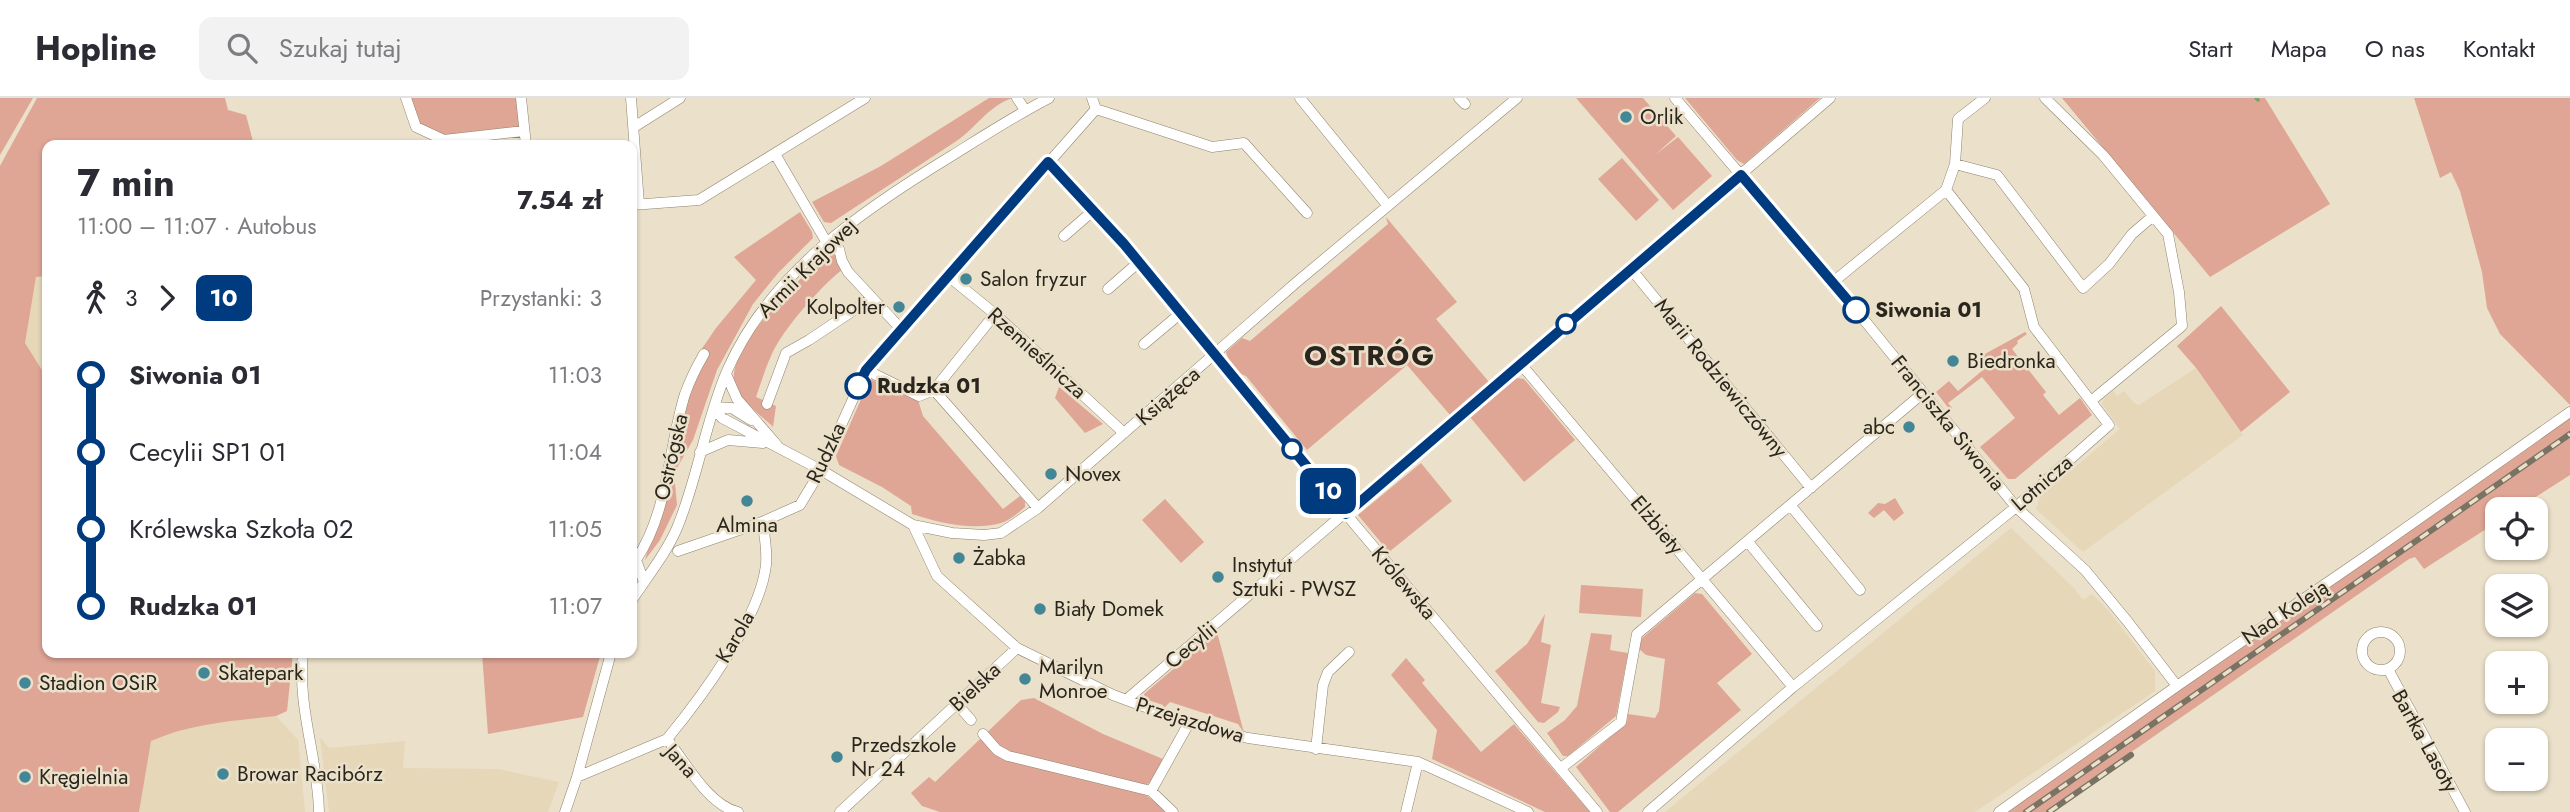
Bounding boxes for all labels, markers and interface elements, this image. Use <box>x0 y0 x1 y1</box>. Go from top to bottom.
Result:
search box <box>199 17 689 80</box>
text: Hopline <box>35 25 157 72</box>
icon: search <box>223 29 261 67</box>
text: Szukaj tutaj <box>279 29 402 67</box>
text: Start <box>2188 31 2233 66</box>
text: Mapa <box>2271 31 2327 66</box>
text: O nas <box>2365 31 2425 66</box>
text: Kontakt <box>2463 31 2535 66</box>
place label: Orlik <box>1640 102 1684 132</box>
marker: Orlik <box>1618 109 1634 125</box>
text: 7 min <box>77 155 175 210</box>
text: 7.54 zł <box>517 181 602 219</box>
text: 11:00 – 11:07 · Autobus <box>77 209 317 243</box>
street label: Armii Krajowej <box>750 211 864 325</box>
place label: Salon fryzur <box>980 264 1087 294</box>
marker: Salon fryzur <box>958 271 974 287</box>
icon: walk <box>77 279 115 317</box>
icon: forward <box>148 279 186 317</box>
text: 10 <box>210 280 238 315</box>
text: 3 <box>125 281 138 315</box>
text: Przystanki: 3 <box>480 281 602 315</box>
place label: Kolpolter <box>806 292 886 322</box>
street label: Marii Rodziewiczówny <box>1647 292 1795 465</box>
place label: Siwonia 01 <box>1875 295 1982 325</box>
marker: Siwonia 01 <box>1843 297 1869 323</box>
marker: Kolpolter <box>891 299 907 315</box>
street label: Rzemieślnicza <box>981 300 1093 406</box>
unlabelled marker <box>1556 314 1576 334</box>
district label: OSTRÓG <box>1304 335 1436 376</box>
place label: Biedronka <box>1967 346 2056 376</box>
street label: Franciszka Siwonia <box>1884 349 2012 497</box>
marker: Biedronka <box>1945 353 1961 369</box>
text: Siwonia 01 <box>129 356 262 394</box>
text: 11:03 <box>548 358 602 392</box>
street label: Książęca <box>1129 360 1207 432</box>
place label: Rudzka 01 <box>877 371 981 401</box>
marker: Rudzka 01 <box>845 373 871 399</box>
street label: Ostrógska <box>646 411 696 503</box>
place label: abc <box>1863 412 1895 442</box>
street label: Rudzka <box>799 418 853 488</box>
marker: abc <box>1901 419 1917 435</box>
text: Cecylii SP1 01 <box>129 433 287 471</box>
text: 11:04 <box>547 435 602 469</box>
unlabelled marker <box>1282 439 1302 459</box>
street label: Lotnicza <box>2005 448 2079 518</box>
place label: Novex <box>1065 459 1121 489</box>
marker: Novex <box>1043 466 1059 482</box>
line badge: 10 <box>1296 468 1360 514</box>
text: 10 <box>1314 473 1342 508</box>
street label: Elżbiety <box>1623 489 1691 561</box>
marker: Almina <box>739 493 755 509</box>
map controls <box>2485 497 2548 791</box>
button: locate <box>2485 497 2548 560</box>
text: Królewska Szkoła 02 <box>129 510 353 548</box>
place label: Almina <box>716 510 778 540</box>
text: 11:05 <box>548 512 602 546</box>
street label: Królewska <box>1364 540 1444 626</box>
place label: Żabka <box>973 543 1026 573</box>
marker: Żabka <box>951 550 967 566</box>
place label: Instytut Sztuki - PWSZ <box>1232 550 1357 604</box>
marker: Instytut Sztuki - PWSZ <box>1210 569 1226 585</box>
street label: Nad Koleją <box>2236 572 2334 652</box>
button: layers <box>2485 574 2548 637</box>
text: Rudzka 01 <box>129 587 258 625</box>
text: 11:07 <box>549 589 602 623</box>
place label: Biały Domek <box>1054 594 1165 624</box>
marker: Biały Domek <box>1032 601 1048 617</box>
street label: Karola <box>708 606 762 668</box>
street label: Cecylii <box>1158 614 1224 676</box>
button: + <box>2485 651 2548 714</box>
place label: Marilyn Monroe <box>1039 652 1108 706</box>
street label: Bielska <box>943 655 1007 719</box>
place label: Skatepark <box>218 658 304 688</box>
marker: Skatepark <box>196 665 212 681</box>
place label: Stadion OSiR <box>39 668 157 698</box>
marker: Marilyn Monroe <box>1017 671 1033 687</box>
marker: Stadion OSiR <box>17 675 33 691</box>
street label: Bartka Lasoty <box>2384 684 2466 799</box>
street label: Przejazdowa <box>1132 689 1248 751</box>
button: − <box>2485 728 2548 791</box>
place label: Przedszkole Nr 24 <box>851 730 956 784</box>
street label: Jana <box>656 735 704 785</box>
marker: Przedszkole Nr 24 <box>829 749 845 765</box>
place label: Browar Racibórz <box>237 759 383 789</box>
place label: Kręgielnia <box>39 762 128 792</box>
marker: Browar Racibórz <box>215 766 231 782</box>
marker: Kręgielnia <box>17 769 33 785</box>

